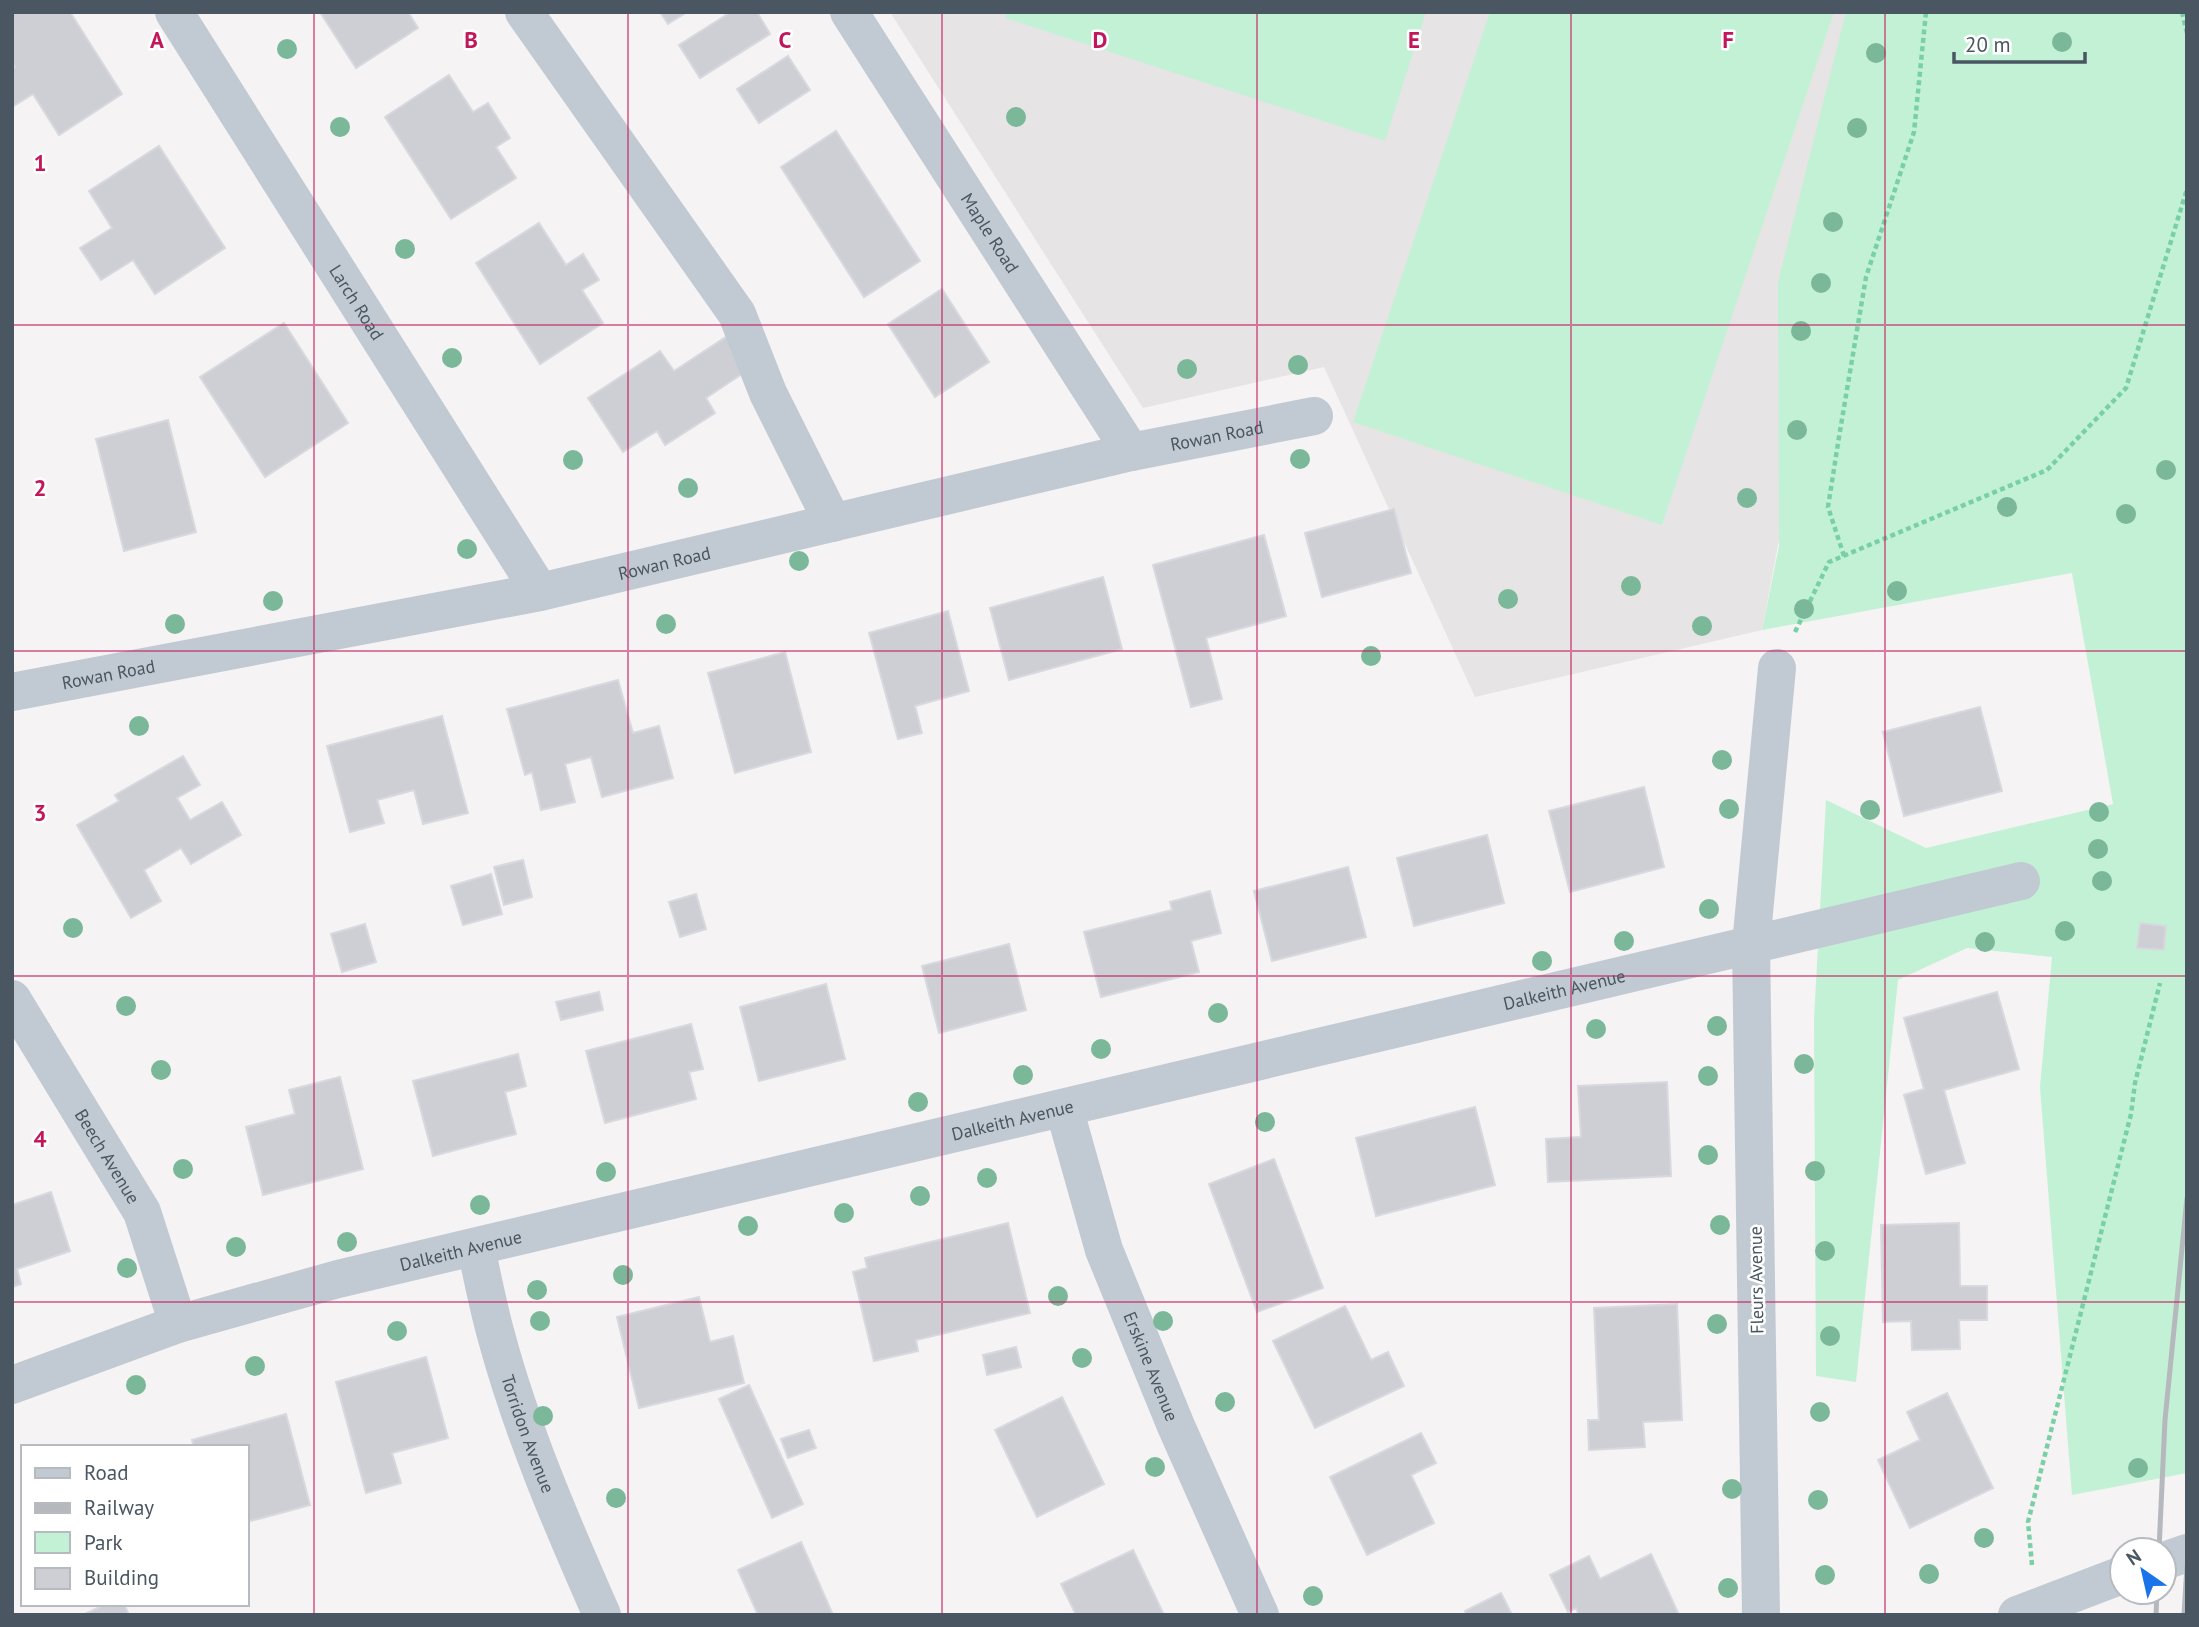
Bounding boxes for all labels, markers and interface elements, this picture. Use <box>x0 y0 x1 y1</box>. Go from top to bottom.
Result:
scale bar <box>1954 21 2085 65</box>
text: A <box>150 25 164 54</box>
text: B <box>464 25 478 54</box>
text: C <box>779 25 792 54</box>
text: D <box>1093 25 1107 54</box>
text: E <box>1408 25 1420 54</box>
text: F <box>1722 25 1734 54</box>
text: 20 m <box>1965 31 2011 58</box>
text: 1 <box>33 148 47 177</box>
street label: Maple Road <box>956 188 1024 277</box>
street label: Larch Road <box>325 260 389 344</box>
street label: Rowan Road <box>1168 415 1265 456</box>
text: 2 <box>33 473 47 502</box>
street label: Rowan Road <box>616 541 713 585</box>
street label: Rowan Road <box>60 654 157 694</box>
text: 3 <box>33 798 47 827</box>
street label: Dalkeith Avenue <box>1501 963 1628 1015</box>
street label: Dalkeith Avenue <box>949 1094 1076 1145</box>
street label: Beech Avenue <box>70 1104 146 1208</box>
text: 4 <box>33 1124 47 1153</box>
street label: Dalkeith Avenue <box>397 1224 524 1276</box>
street label: Fleurs Avenue <box>1744 1226 1768 1334</box>
street label: Erskine Avenue <box>1119 1308 1184 1424</box>
street label: Torridon Avenue <box>497 1372 560 1496</box>
legend <box>21 1445 248 1606</box>
text: Road <box>84 1459 128 1486</box>
text: Railway <box>84 1494 154 1521</box>
text: Park <box>84 1529 123 1556</box>
north arrow <box>2108 1536 2178 1606</box>
text: N <box>2122 1543 2145 1570</box>
text: Building <box>84 1564 159 1591</box>

